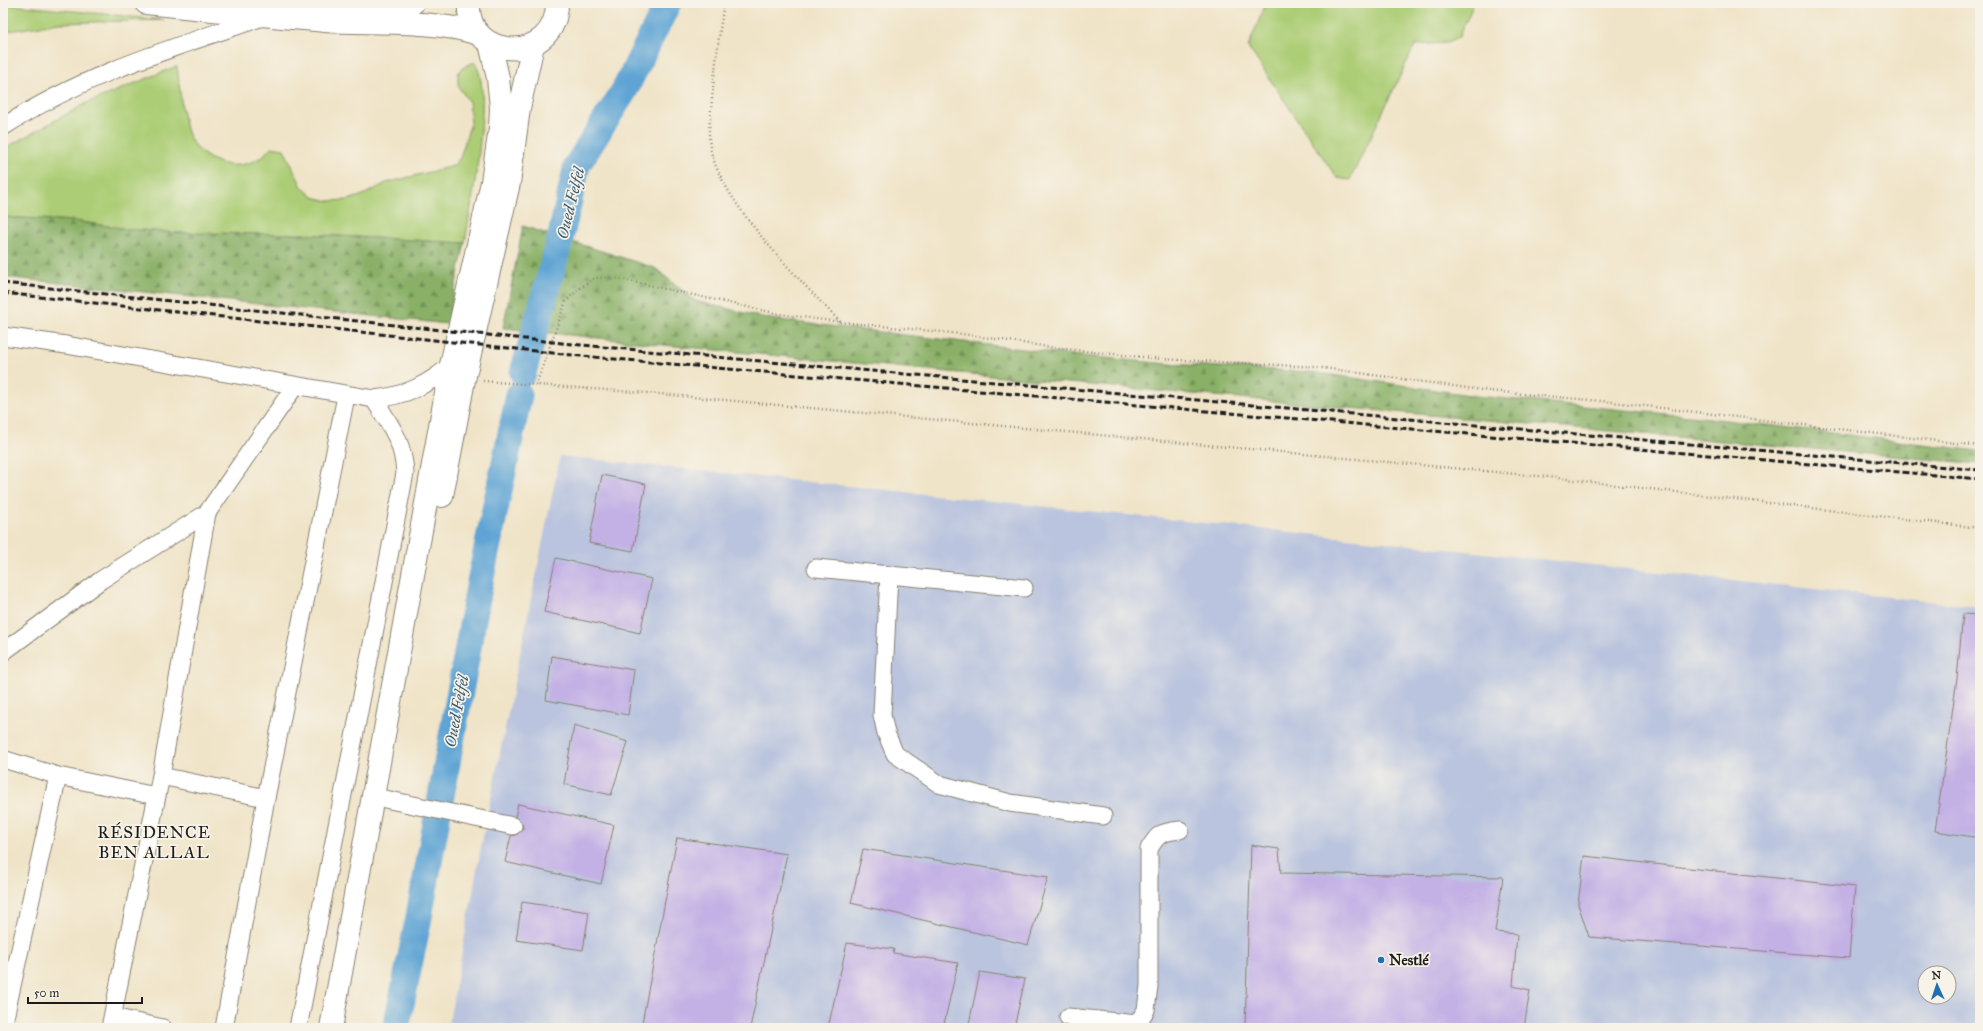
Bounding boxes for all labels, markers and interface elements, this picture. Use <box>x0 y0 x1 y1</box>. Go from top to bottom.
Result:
water label: Oued Felfel <box>552 164 589 241</box>
water label: Oued Felfel <box>440 672 473 749</box>
district label: RÉSIDENCE BEN ALLAL <box>97 821 211 863</box>
place label: Nestlé <box>1389 951 1430 969</box>
marker: Nestlé <box>1376 955 1386 965</box>
north arrow <box>1917 965 1957 1005</box>
text: N <box>1931 969 1942 982</box>
scale bar <box>28 979 142 1005</box>
text: 50 m <box>34 986 59 1000</box>

